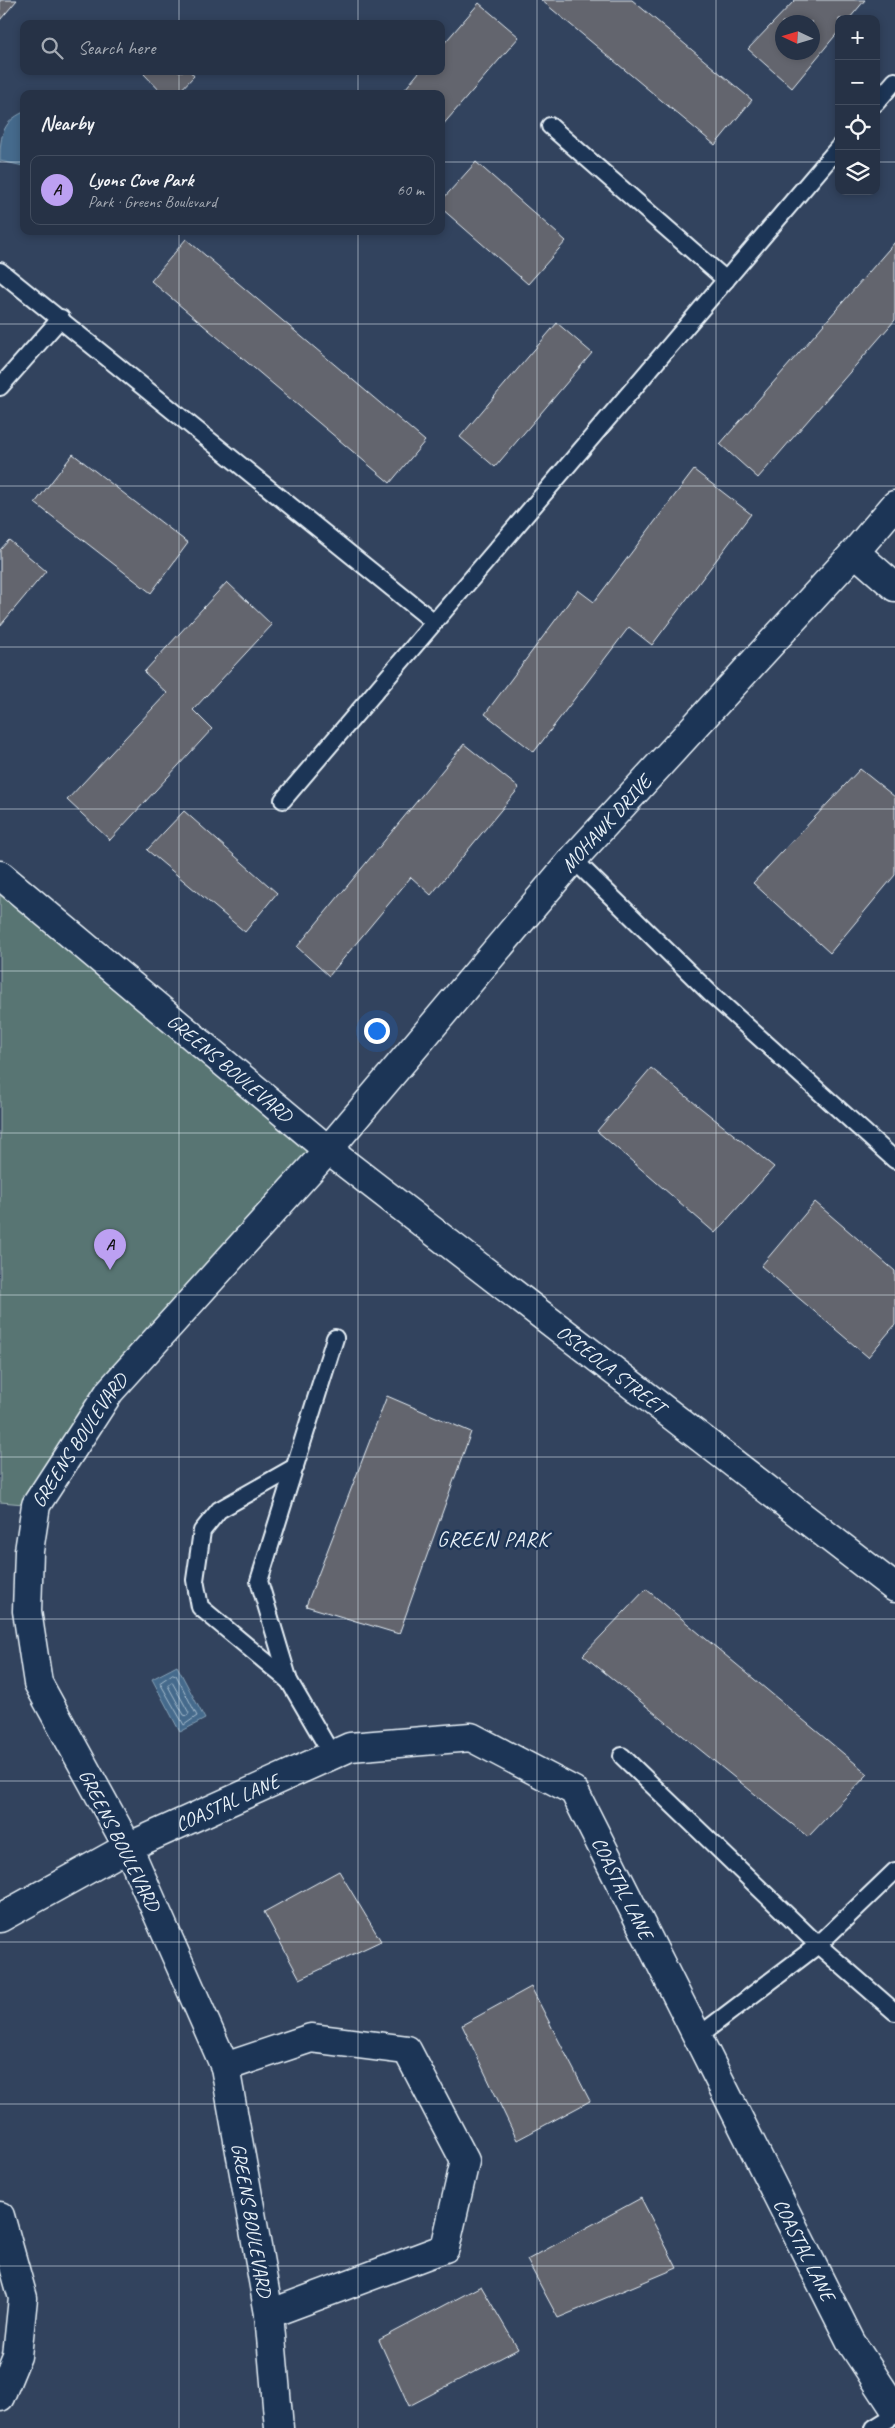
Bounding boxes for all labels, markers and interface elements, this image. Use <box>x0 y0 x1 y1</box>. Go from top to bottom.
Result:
north arrow <box>775 15 820 60</box>
map controls <box>835 15 880 195</box>
button: + <box>835 15 880 60</box>
search box <box>20 20 445 75</box>
icon: search <box>38 34 66 62</box>
text: Search here <box>78 36 155 60</box>
button: − <box>835 60 880 105</box>
button: locate <box>835 105 880 150</box>
text: Nearby <box>40 110 93 136</box>
button: layers <box>835 150 880 195</box>
text: Lyons Cove Park <box>88 168 193 192</box>
text: A <box>53 180 61 200</box>
text: 60 m <box>397 180 424 200</box>
text: Park · Greens Boulevard <box>88 192 216 212</box>
street label: MOHAWK DRIVE <box>555 768 659 877</box>
street label: GREENS BOULEVARD <box>162 1009 299 1129</box>
your location <box>364 1018 390 1044</box>
pin: A <box>94 1229 126 1270</box>
street label: OSCEOLA STREET <box>551 1319 674 1422</box>
street label: GREENS BOULEVARD <box>26 1367 134 1512</box>
district label: GREEN PARK <box>437 1526 553 1552</box>
street label: GREENS BOULEVARD <box>73 1765 167 1917</box>
street label: COASTAL LANE <box>171 1767 286 1837</box>
street label: COASTAL LANE <box>586 1833 660 1946</box>
street label: GREENS BOULEVARD <box>226 2141 278 2301</box>
street label: COASTAL LANE <box>768 2195 842 2308</box>

